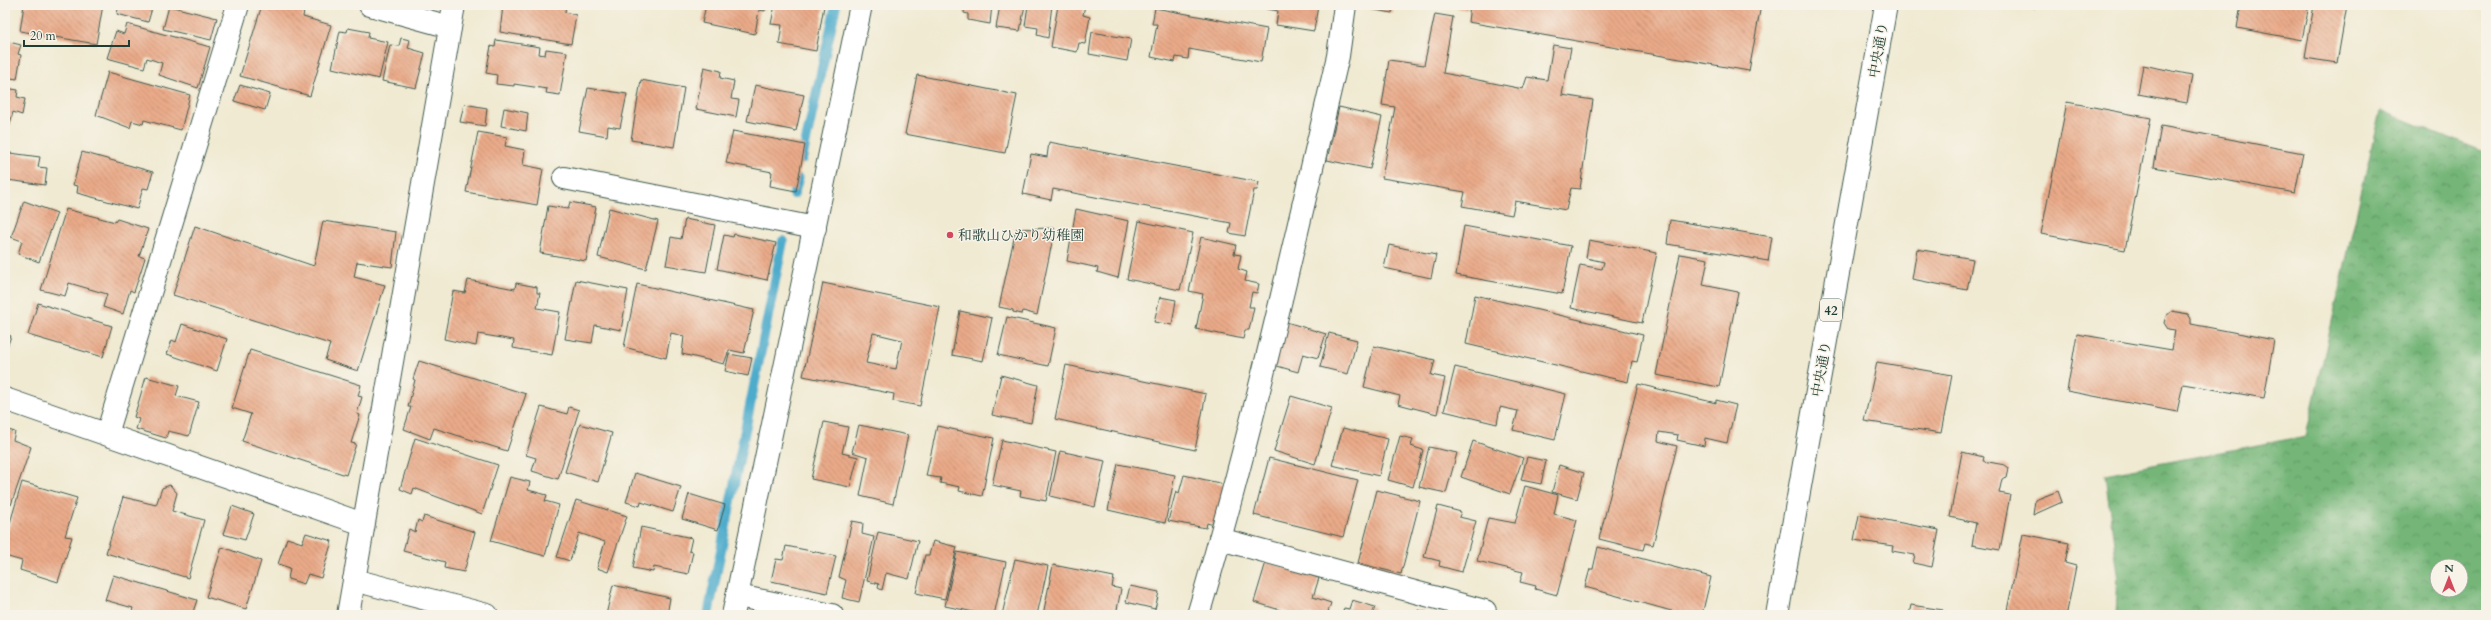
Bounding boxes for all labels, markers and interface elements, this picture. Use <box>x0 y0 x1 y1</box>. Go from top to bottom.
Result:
street label: 中央通り <box>1864 21 1893 79</box>
scale bar <box>24 22 129 48</box>
text: 20 m <box>30 28 57 44</box>
place label: 和歌山ひかり幼稚園 <box>958 226 1084 245</box>
marker: 和歌山ひかり幼稚園 <box>945 230 955 240</box>
road number: 42 <box>1820 299 1842 321</box>
street label: 中央通り <box>1807 340 1836 398</box>
north arrow <box>2429 558 2469 598</box>
text: N <box>2444 561 2454 576</box>

